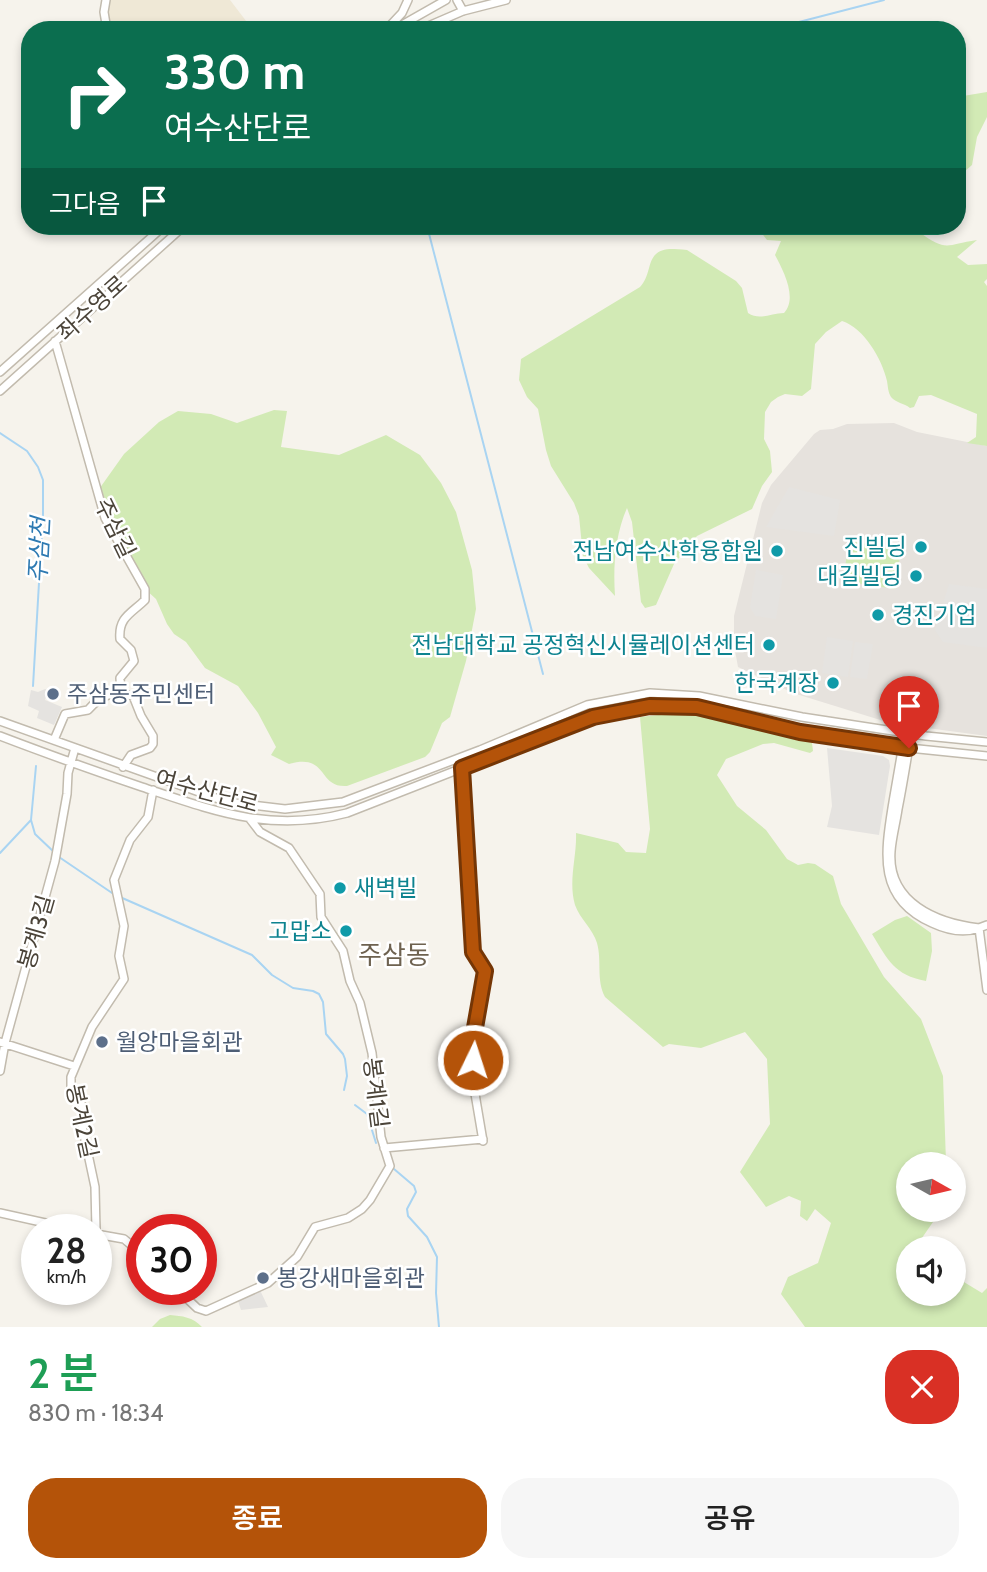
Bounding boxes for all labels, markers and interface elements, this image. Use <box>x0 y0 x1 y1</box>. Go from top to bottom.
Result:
text: 330 m <box>164 42 305 101</box>
icon: right <box>49 49 140 140</box>
text: 여수산단로 <box>164 108 311 147</box>
icon: arrive <box>135 182 173 220</box>
text: 그다음 <box>49 188 121 220</box>
street label: 좌수영로 <box>51 269 133 347</box>
street label: 주삼길 <box>89 493 141 563</box>
water label: 주삼천 <box>23 513 55 584</box>
place label: 진빌딩 <box>844 533 907 561</box>
place label: 전남여수산학융합원 <box>573 537 763 565</box>
marker: 진빌딩 <box>913 539 929 555</box>
marker: 전남여수산학융합원 <box>769 543 785 559</box>
place label: 대길빌딩 <box>817 562 902 590</box>
marker: 대길빌딩 <box>908 568 924 584</box>
place label: 경진기업 <box>892 601 977 629</box>
marker: 경진기업 <box>870 607 886 623</box>
place label: 전남대학교 공정혁신시뮬레이션센터 <box>411 631 755 659</box>
marker: 전남대학교 공정혁신시뮬레이션센터 <box>761 637 777 653</box>
place label: 한국계장 <box>734 669 819 697</box>
marker: 한국계장 <box>825 675 841 691</box>
pin <box>879 676 939 748</box>
place label: 주삼동주민센터 <box>67 680 215 708</box>
marker: 주삼동주민센터 <box>45 686 61 702</box>
icon: arrive <box>890 687 928 725</box>
street label: 여수산단로 <box>152 764 262 818</box>
place label: 새벽빌 <box>354 874 417 902</box>
marker: 새벽빌 <box>332 880 348 896</box>
street label: 봉계3길 <box>12 892 60 972</box>
place label: 고맙소 <box>269 917 332 945</box>
marker: 고맙소 <box>338 923 354 939</box>
district label: 주삼동 <box>358 939 430 971</box>
position arrow <box>436 1023 510 1097</box>
place label: 월앙마을회관 <box>116 1028 243 1056</box>
marker: 월앙마을회관 <box>94 1034 110 1050</box>
street label: 봉계1길 <box>358 1056 394 1130</box>
street label: 봉계2길 <box>60 1081 104 1161</box>
north arrow <box>896 1152 966 1222</box>
map controls <box>896 1152 966 1306</box>
speed limit sign: 30 <box>126 1214 217 1305</box>
text: 28 <box>47 1229 86 1272</box>
button: sound <box>896 1236 966 1306</box>
place label: 봉강새마을회관 <box>277 1264 425 1292</box>
text: km/h <box>47 1266 86 1288</box>
marker: 봉강새마을회관 <box>255 1270 271 1286</box>
text: 2 분 <box>28 1347 98 1399</box>
button: close <box>885 1350 959 1424</box>
text: 830 m · 18:34 <box>28 1399 164 1427</box>
button: 종료 <box>28 1478 487 1558</box>
button: 공유 <box>501 1478 959 1558</box>

